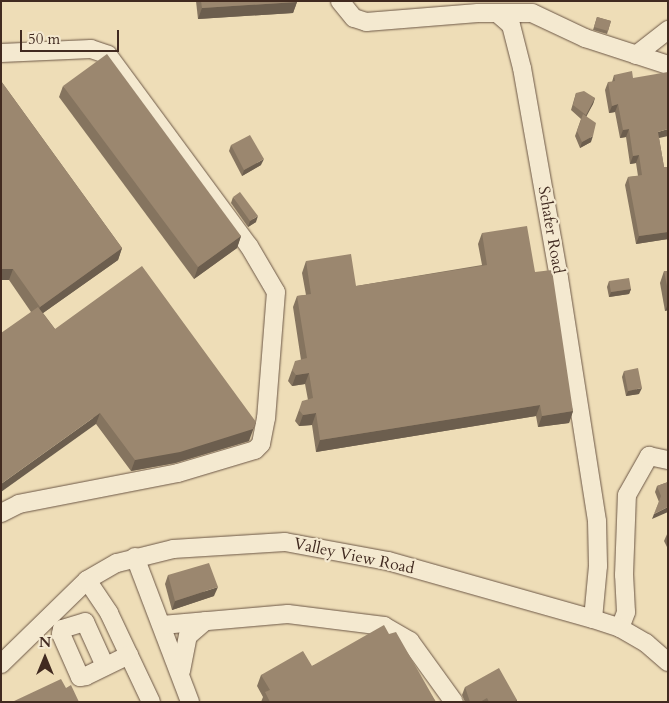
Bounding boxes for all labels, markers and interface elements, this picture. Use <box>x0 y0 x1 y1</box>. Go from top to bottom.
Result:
scale bar <box>22 20 121 52</box>
text: 50 m <box>28 29 60 49</box>
street label: Schafer Road <box>534 185 568 275</box>
street label: Valley View Road <box>292 534 416 578</box>
north arrow <box>20 633 70 683</box>
text: N <box>39 633 51 652</box>

